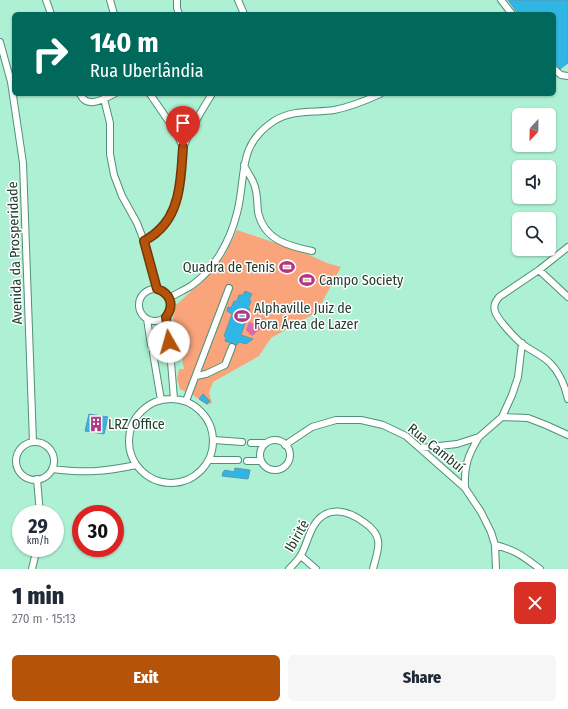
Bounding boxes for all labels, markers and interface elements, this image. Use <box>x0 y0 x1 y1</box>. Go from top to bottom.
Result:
text: 140 m <box>90 26 159 59</box>
icon: right <box>24 28 76 80</box>
text: Rua Uberlândia <box>90 60 204 82</box>
pin <box>166 106 200 147</box>
north arrow <box>512 108 556 152</box>
map controls <box>512 108 556 256</box>
icon: arrive <box>172 112 194 134</box>
button: sound <box>512 160 556 204</box>
street label: Avenida da Prosperidade <box>4 181 26 325</box>
button: search <box>512 212 556 256</box>
sports icon: Quadra de Tenis <box>278 258 296 276</box>
place label: Quadra de Tenis <box>183 259 275 276</box>
sports icon: Campo Society <box>298 271 316 289</box>
place label: Campo Society <box>319 272 404 289</box>
place label: Alphaville Juiz de Fora Área de Lazer <box>254 300 358 333</box>
sports icon: Alphaville Juiz de Fora Área de Lazer <box>233 307 251 325</box>
position arrow <box>148 321 190 363</box>
building icon: LRZ Office <box>87 415 105 433</box>
place label: LRZ Office <box>108 416 165 433</box>
street label: Rua Cambuí <box>404 420 468 476</box>
speed limit sign: 30 <box>72 505 124 557</box>
text: 29 <box>28 514 48 538</box>
street label: Ibirité <box>281 517 313 555</box>
text: km/h <box>27 535 49 547</box>
text: 1 min <box>12 582 64 610</box>
button: close <box>514 582 556 624</box>
text: 270 m · 15:13 <box>12 611 76 626</box>
button: Exit <box>12 655 280 701</box>
button: Share <box>288 655 556 701</box>

